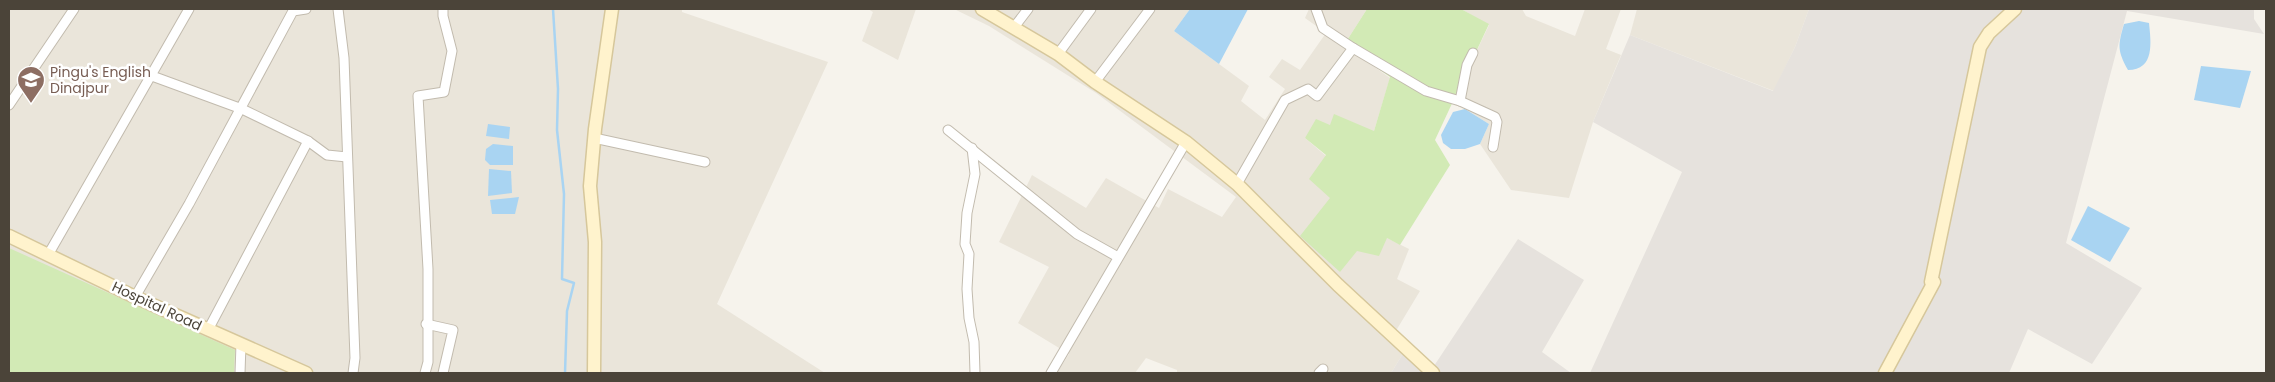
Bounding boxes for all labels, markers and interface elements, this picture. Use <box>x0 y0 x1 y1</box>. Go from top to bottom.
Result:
place label: Pingu's English Dinajpur <box>50 62 151 98</box>
school or university icon: Pingu's English Dinajpur <box>16 65 46 104</box>
street label: Hospital Road <box>109 276 205 336</box>

